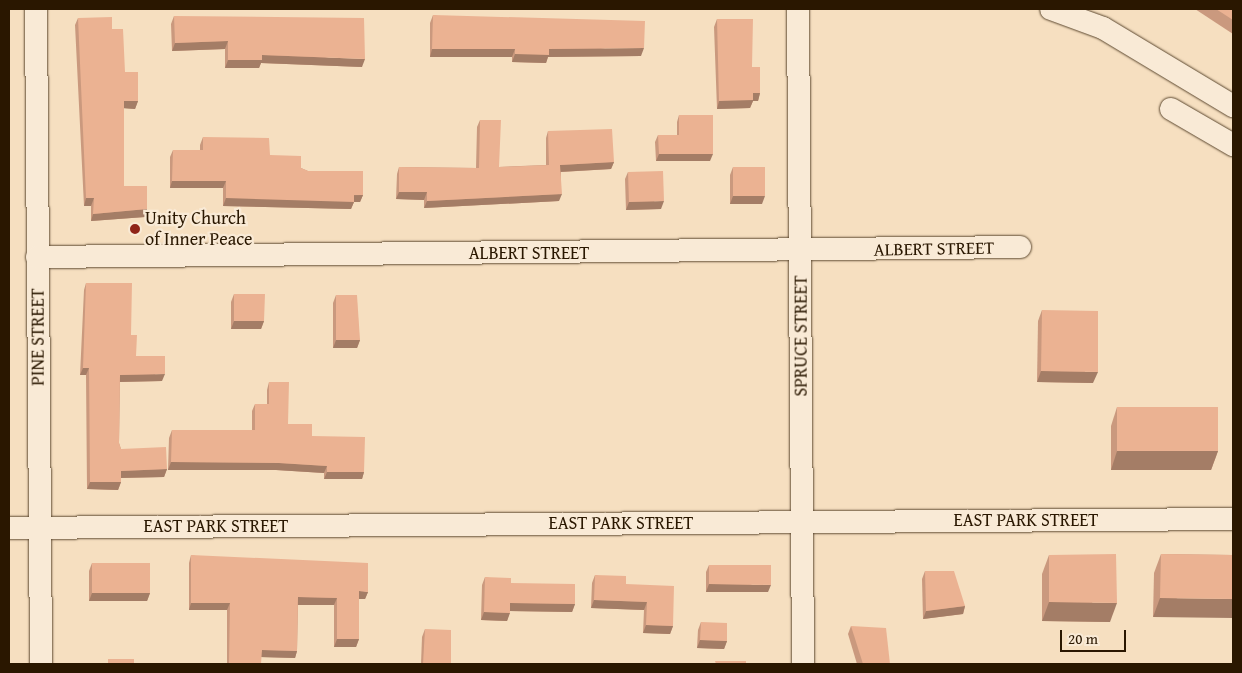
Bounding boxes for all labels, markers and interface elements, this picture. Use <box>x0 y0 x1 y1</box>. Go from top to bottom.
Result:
place label: Unity Church of Inner Peace <box>145 208 253 250</box>
marker: Unity Church of Inner Peace <box>129 223 141 235</box>
street label: ALBERT STREET <box>874 237 994 261</box>
street label: ALBERT STREET <box>469 242 589 264</box>
street label: SPRUCE STREET <box>790 275 812 397</box>
street label: PINE STREET <box>27 288 49 386</box>
street label: EAST PARK STREET <box>954 509 1098 531</box>
street label: EAST PARK STREET <box>549 512 693 534</box>
street label: EAST PARK STREET <box>144 515 288 537</box>
scale bar <box>1062 620 1128 652</box>
text: 20 m <box>1068 628 1098 649</box>

